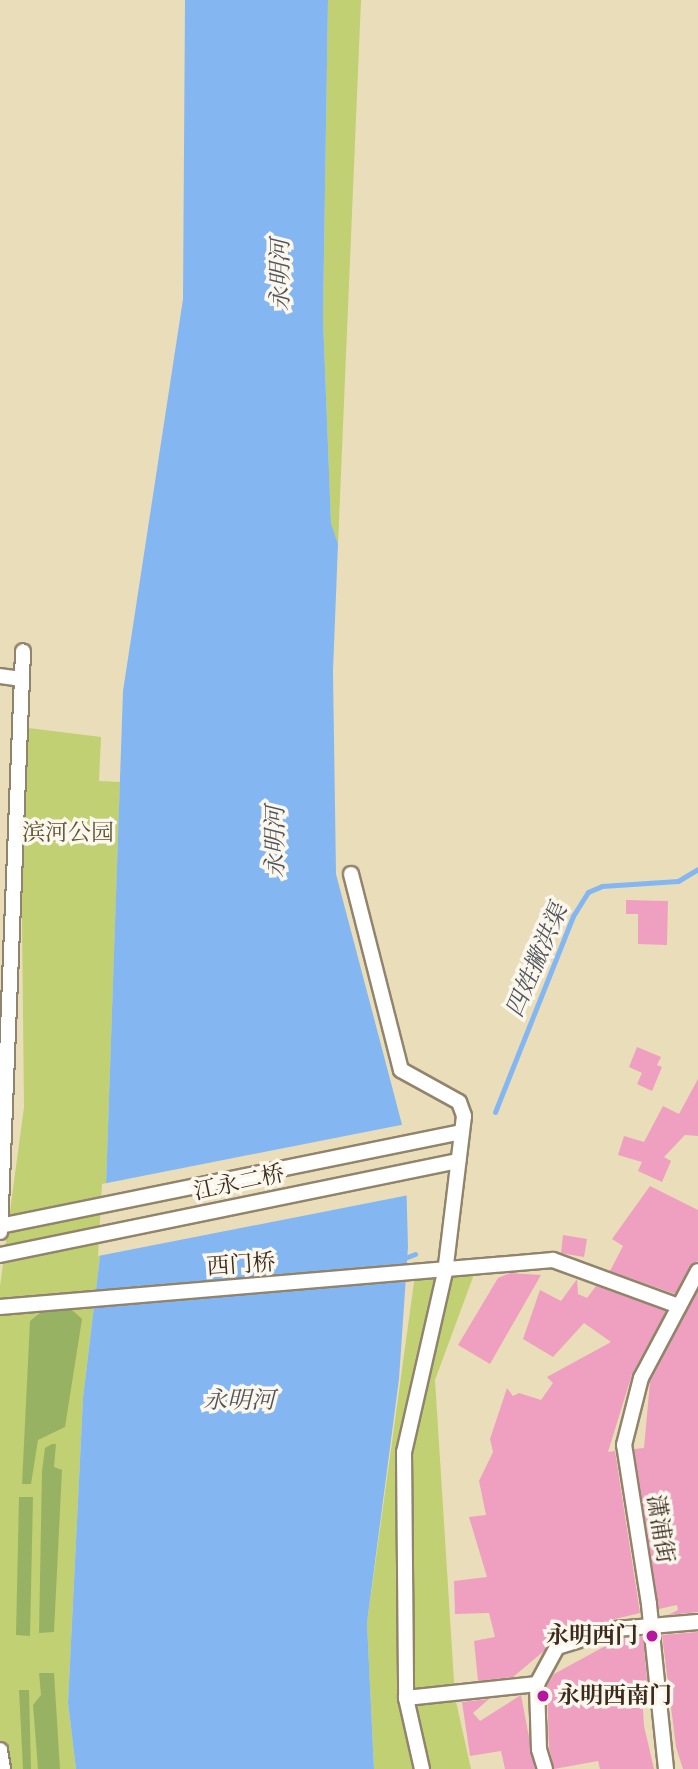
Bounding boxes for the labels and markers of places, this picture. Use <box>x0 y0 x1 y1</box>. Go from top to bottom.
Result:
place label: 永明西门 <box>546 1622 638 1650</box>
marker: 永明西门 <box>644 1628 660 1644</box>
place label: 永明西南门 <box>557 1682 672 1710</box>
marker: 永明西南门 <box>535 1688 551 1704</box>

